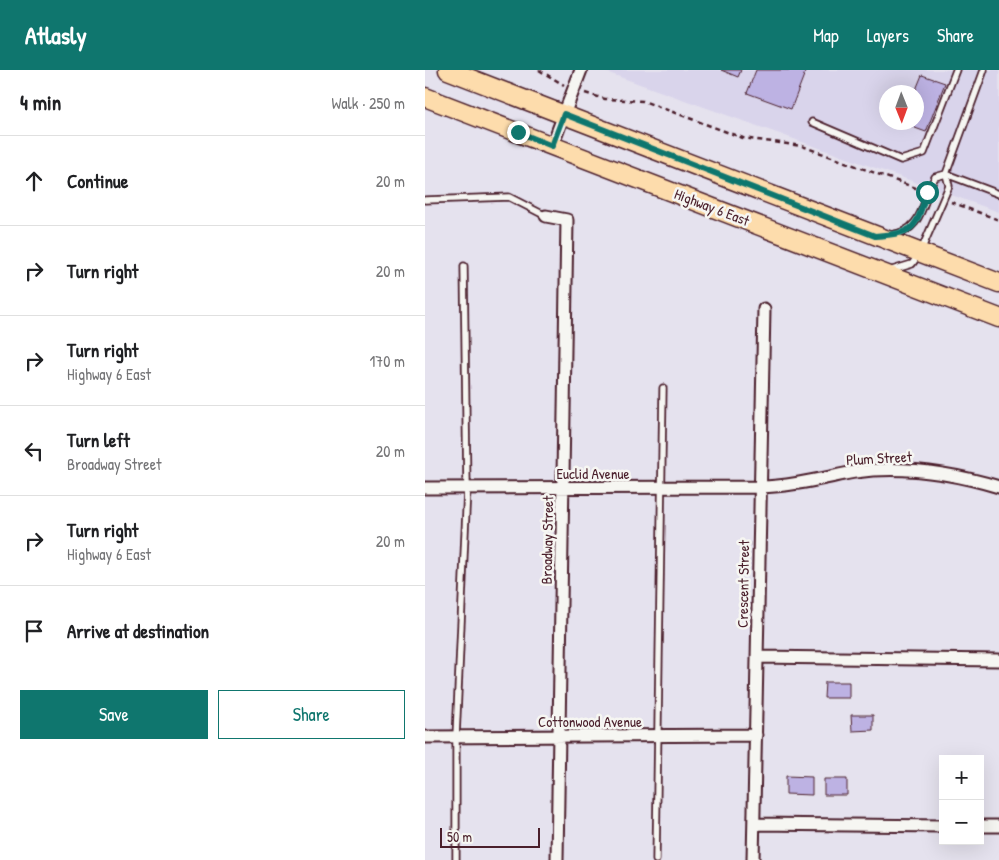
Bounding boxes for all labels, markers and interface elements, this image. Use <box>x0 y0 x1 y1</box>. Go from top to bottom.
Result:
text: Atlasly <box>25 19 87 51</box>
text: Map <box>813 23 839 48</box>
text: Layers <box>867 23 909 48</box>
text: Share <box>937 23 974 48</box>
north arrow <box>879 85 924 130</box>
text: 4 min <box>20 88 61 117</box>
text: Walk · 250 m <box>331 92 405 114</box>
route end <box>507 121 530 144</box>
icon: ahead <box>20 167 48 195</box>
text: Continue <box>67 168 128 194</box>
text: 20 m <box>376 170 405 192</box>
route start <box>916 181 939 204</box>
street label: Highway 6 East <box>671 183 753 231</box>
icon: right <box>20 257 48 285</box>
text: Turn right <box>67 258 138 284</box>
text: 20 m <box>376 260 405 282</box>
text: Turn right <box>67 337 138 363</box>
icon: right <box>20 347 48 375</box>
text: 170 m <box>370 350 405 372</box>
text: Highway 6 East <box>67 363 151 385</box>
text: Turn left <box>67 427 130 453</box>
icon: left <box>20 437 48 465</box>
text: 20 m <box>376 440 405 462</box>
street label: Plum Street <box>846 446 913 470</box>
text: Broadway Street <box>67 453 162 475</box>
street label: Euclid Avenue <box>556 463 630 484</box>
street label: Broadway Street <box>536 495 558 585</box>
text: Turn right <box>67 517 138 543</box>
icon: right <box>20 527 48 555</box>
text: 20 m <box>376 530 405 552</box>
street label: Crescent Street <box>732 539 754 628</box>
text: Highway 6 East <box>67 543 151 565</box>
icon: arrive <box>20 617 48 645</box>
text: Arrive at destination <box>67 618 209 644</box>
button: Save <box>20 690 208 739</box>
button: Share <box>218 690 405 739</box>
street label: Cottonwood Avenue <box>538 711 642 732</box>
map controls <box>939 755 984 845</box>
button: + <box>939 755 984 800</box>
button: − <box>939 800 984 845</box>
scale bar <box>440 825 540 848</box>
text: 50 m <box>447 827 472 846</box>

